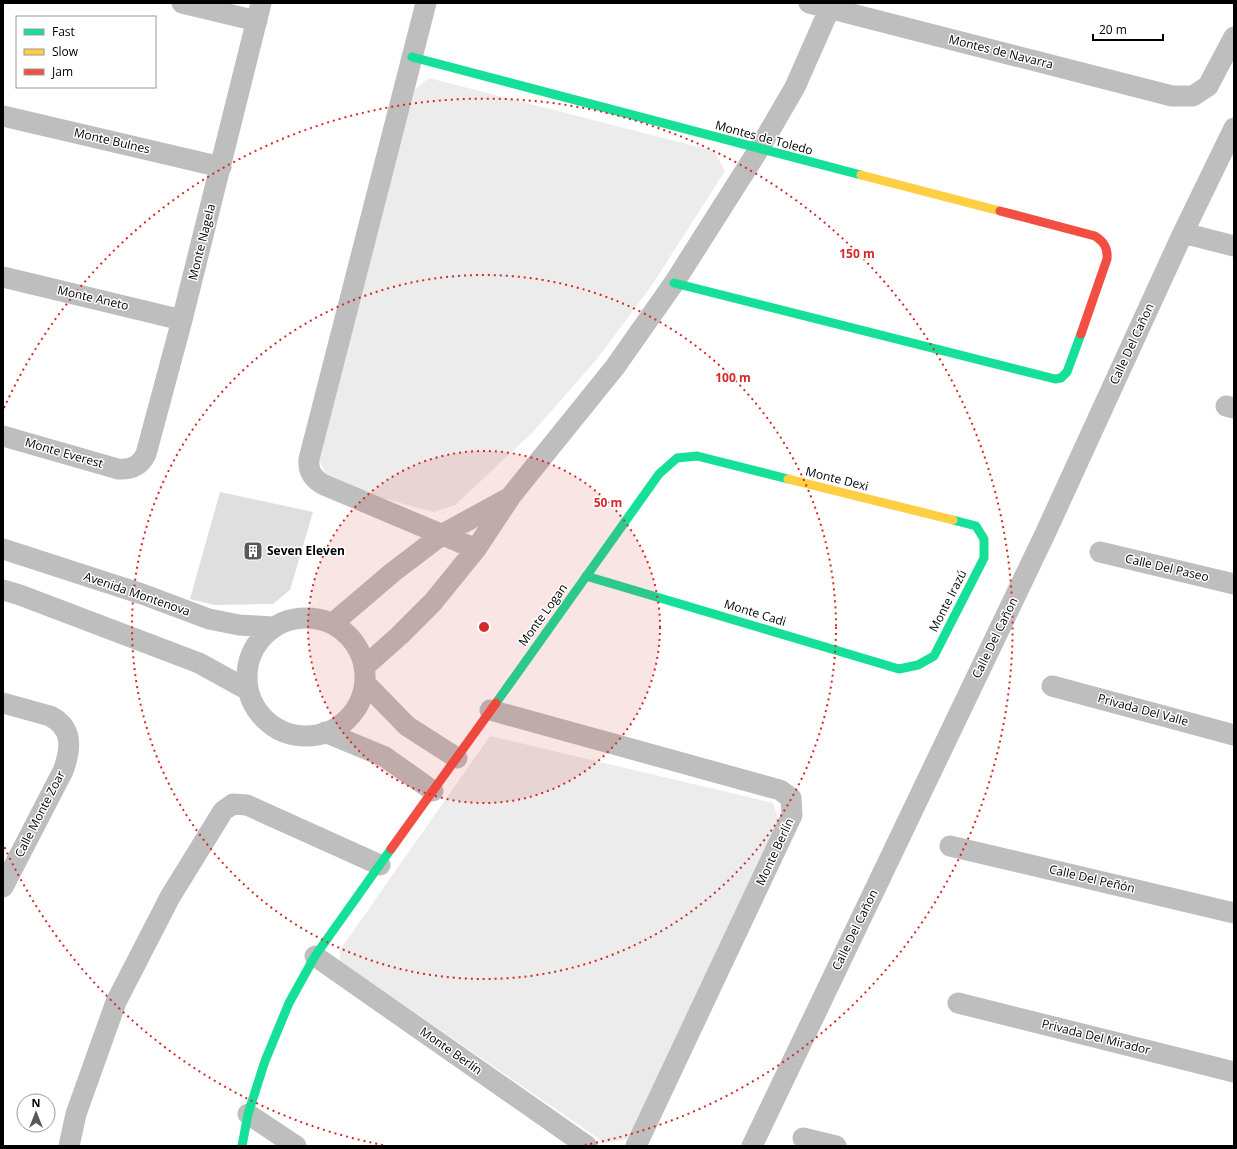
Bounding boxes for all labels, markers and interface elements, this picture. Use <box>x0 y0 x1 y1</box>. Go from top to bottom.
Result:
legend <box>16 16 156 88</box>
scale bar <box>1093 16 1163 42</box>
text: 20 m <box>1099 21 1127 38</box>
text: Fast <box>52 23 75 40</box>
street label: Montes de Navarra <box>947 30 1055 73</box>
text: Slow <box>52 43 79 60</box>
text: Jam <box>51 63 73 80</box>
street label: Montes de Toledo <box>713 116 815 159</box>
street label: Monte Bulnes <box>72 124 152 158</box>
street label: Monte Nagela <box>184 202 219 282</box>
text: 150 m <box>839 245 875 262</box>
street label: Monte Aneto <box>56 281 130 314</box>
street label: Calle Del Cañon <box>1105 300 1158 387</box>
text: 100 m <box>715 369 751 386</box>
street label: Monte Everest <box>23 433 105 472</box>
street label: Monte Dexi <box>804 462 870 495</box>
text: 50 m <box>594 494 622 511</box>
building icon: Seven Eleven <box>242 540 264 562</box>
place label: Seven Eleven <box>267 542 345 559</box>
street label: Calle Del Paseo <box>1124 550 1211 585</box>
street label: Avenida Montenova <box>82 567 193 620</box>
street label: Monte Irazú <box>925 567 970 635</box>
street label: Monte Logan <box>514 580 571 649</box>
street label: Monte Cadi <box>722 595 788 630</box>
street label: Calle Del Cañon <box>968 595 1021 681</box>
centre of rings <box>477 620 491 634</box>
street label: Privada Del Valle <box>1096 689 1191 730</box>
street label: Calle Monte Zoar <box>10 767 69 860</box>
street label: Monte Berlín <box>752 815 798 888</box>
street label: Calle Del Peñón <box>1048 860 1137 897</box>
street label: Calle Del Cañon <box>828 887 881 973</box>
street label: Privada Del Mirador <box>1040 1015 1152 1058</box>
street label: Monte Berlín <box>417 1023 486 1078</box>
north arrow <box>16 1093 56 1133</box>
text: N <box>32 1095 40 1110</box>

